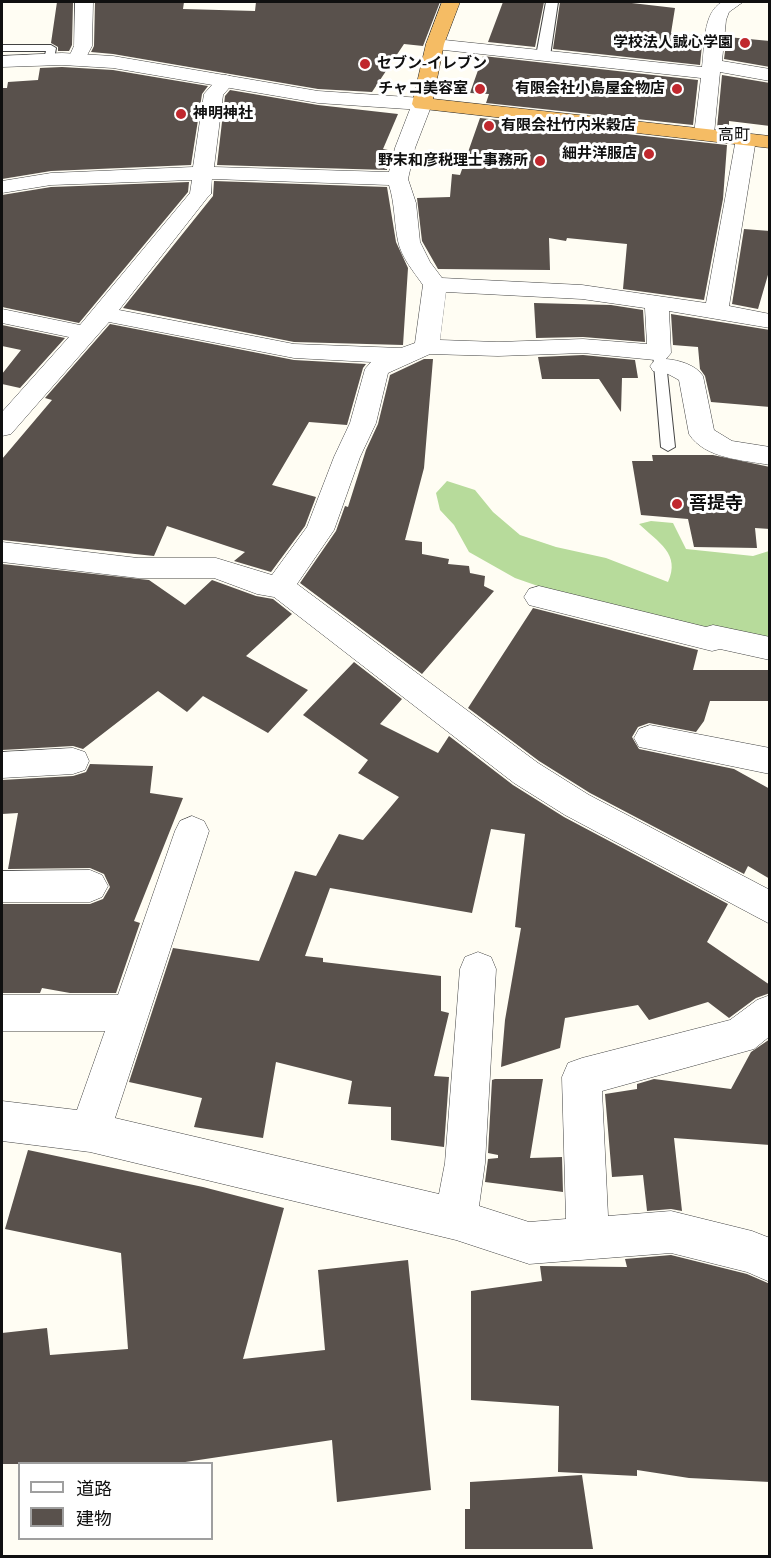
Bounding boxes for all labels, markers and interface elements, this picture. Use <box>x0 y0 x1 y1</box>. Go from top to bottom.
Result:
place label: 学校法人誠心学園 <box>613 34 733 52</box>
marker: 学校法人誠心学園 <box>738 36 752 50</box>
place label: セブン-イレブン <box>377 55 487 73</box>
marker: セブン-イレブン <box>358 57 372 71</box>
place label: チャコ美容室 <box>378 80 468 98</box>
place label: 有限会社小島屋金物店 <box>515 80 665 98</box>
marker: チャコ美容室 <box>473 82 487 96</box>
marker: 有限会社小島屋金物店 <box>670 82 684 96</box>
place label: 神明神社 <box>193 105 253 123</box>
marker: 神明神社 <box>174 107 188 121</box>
place label: 有限会社竹内米穀店 <box>501 117 636 135</box>
marker: 有限会社竹内米穀店 <box>482 119 496 133</box>
district label: 高町 <box>718 126 750 146</box>
place label: 細井洋服店 <box>562 145 637 163</box>
marker: 細井洋服店 <box>642 147 656 161</box>
place label: 野末和彦税理士事務所 <box>378 152 528 170</box>
marker: 野末和彦税理士事務所 <box>533 154 547 168</box>
place label: 菩提寺 <box>689 493 743 515</box>
marker: 菩提寺 <box>670 497 684 511</box>
legend <box>18 1462 213 1540</box>
text: 道路 <box>76 1479 112 1499</box>
text: 建物 <box>76 1509 112 1529</box>

